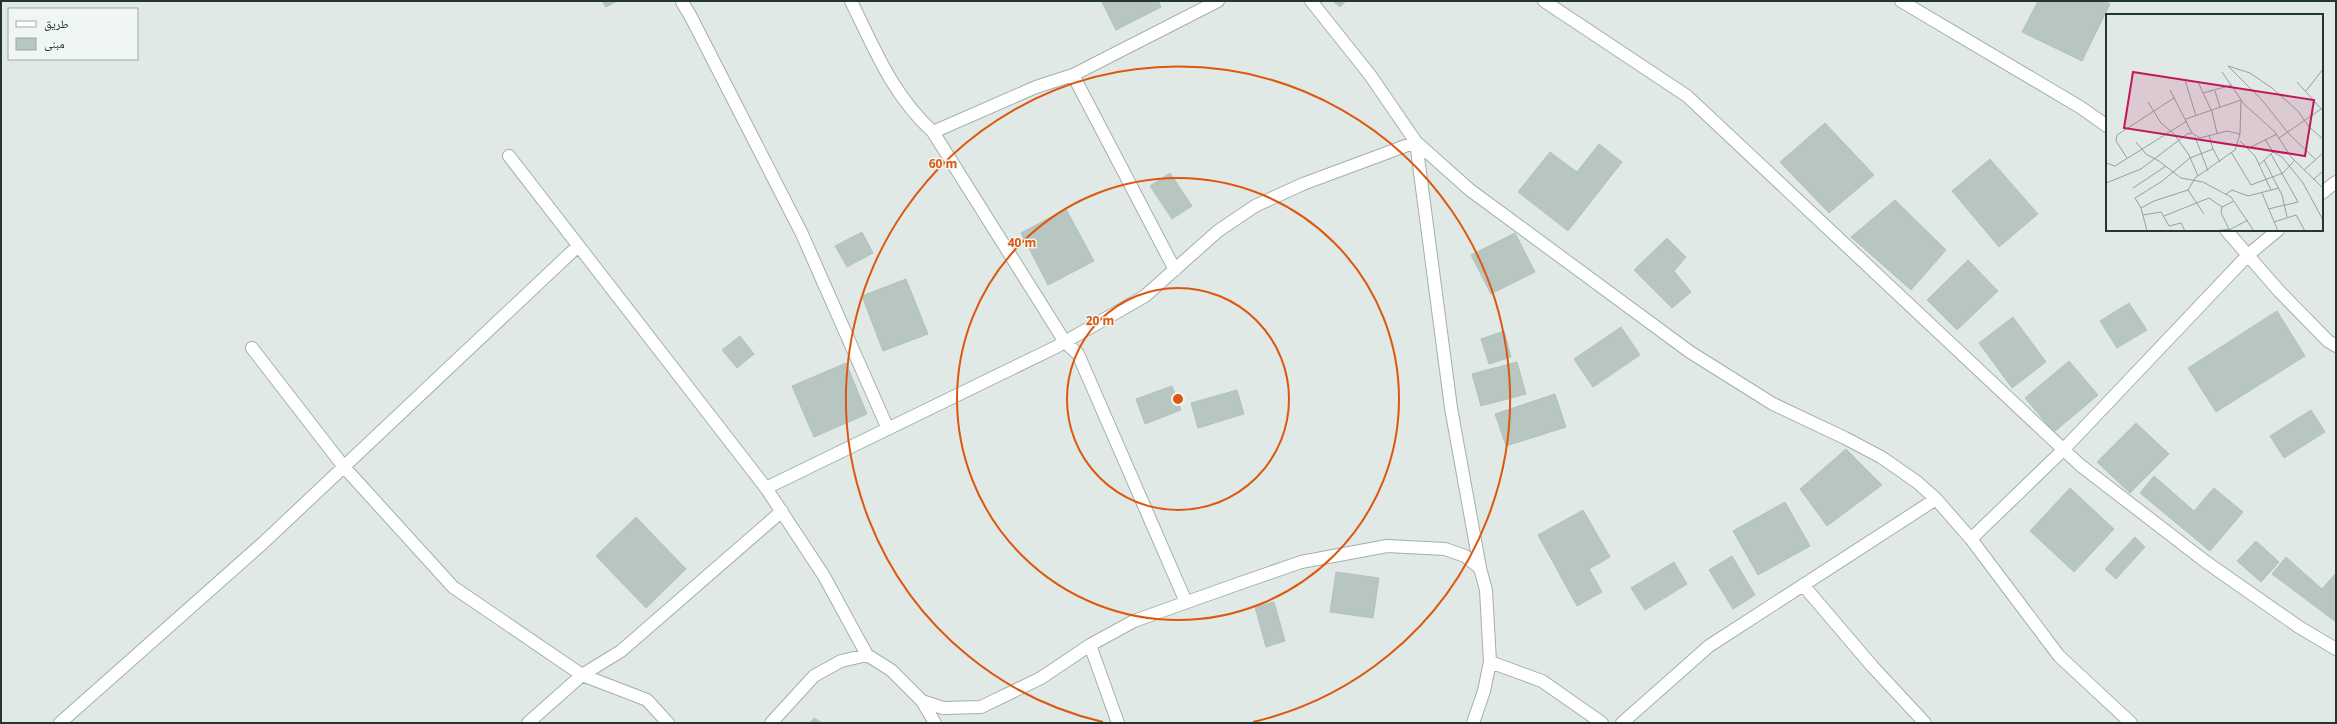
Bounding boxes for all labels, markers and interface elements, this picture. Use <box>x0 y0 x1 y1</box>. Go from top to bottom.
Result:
legend <box>8 8 138 60</box>
inset map <box>2106 14 2323 231</box>
text: طريق <box>44 15 69 32</box>
text: مبنى <box>44 35 65 52</box>
text: 60 m <box>929 155 957 172</box>
text: 40 m <box>1008 234 1036 251</box>
text: 20 m <box>1086 312 1114 329</box>
centre of rings <box>1171 392 1185 406</box>

